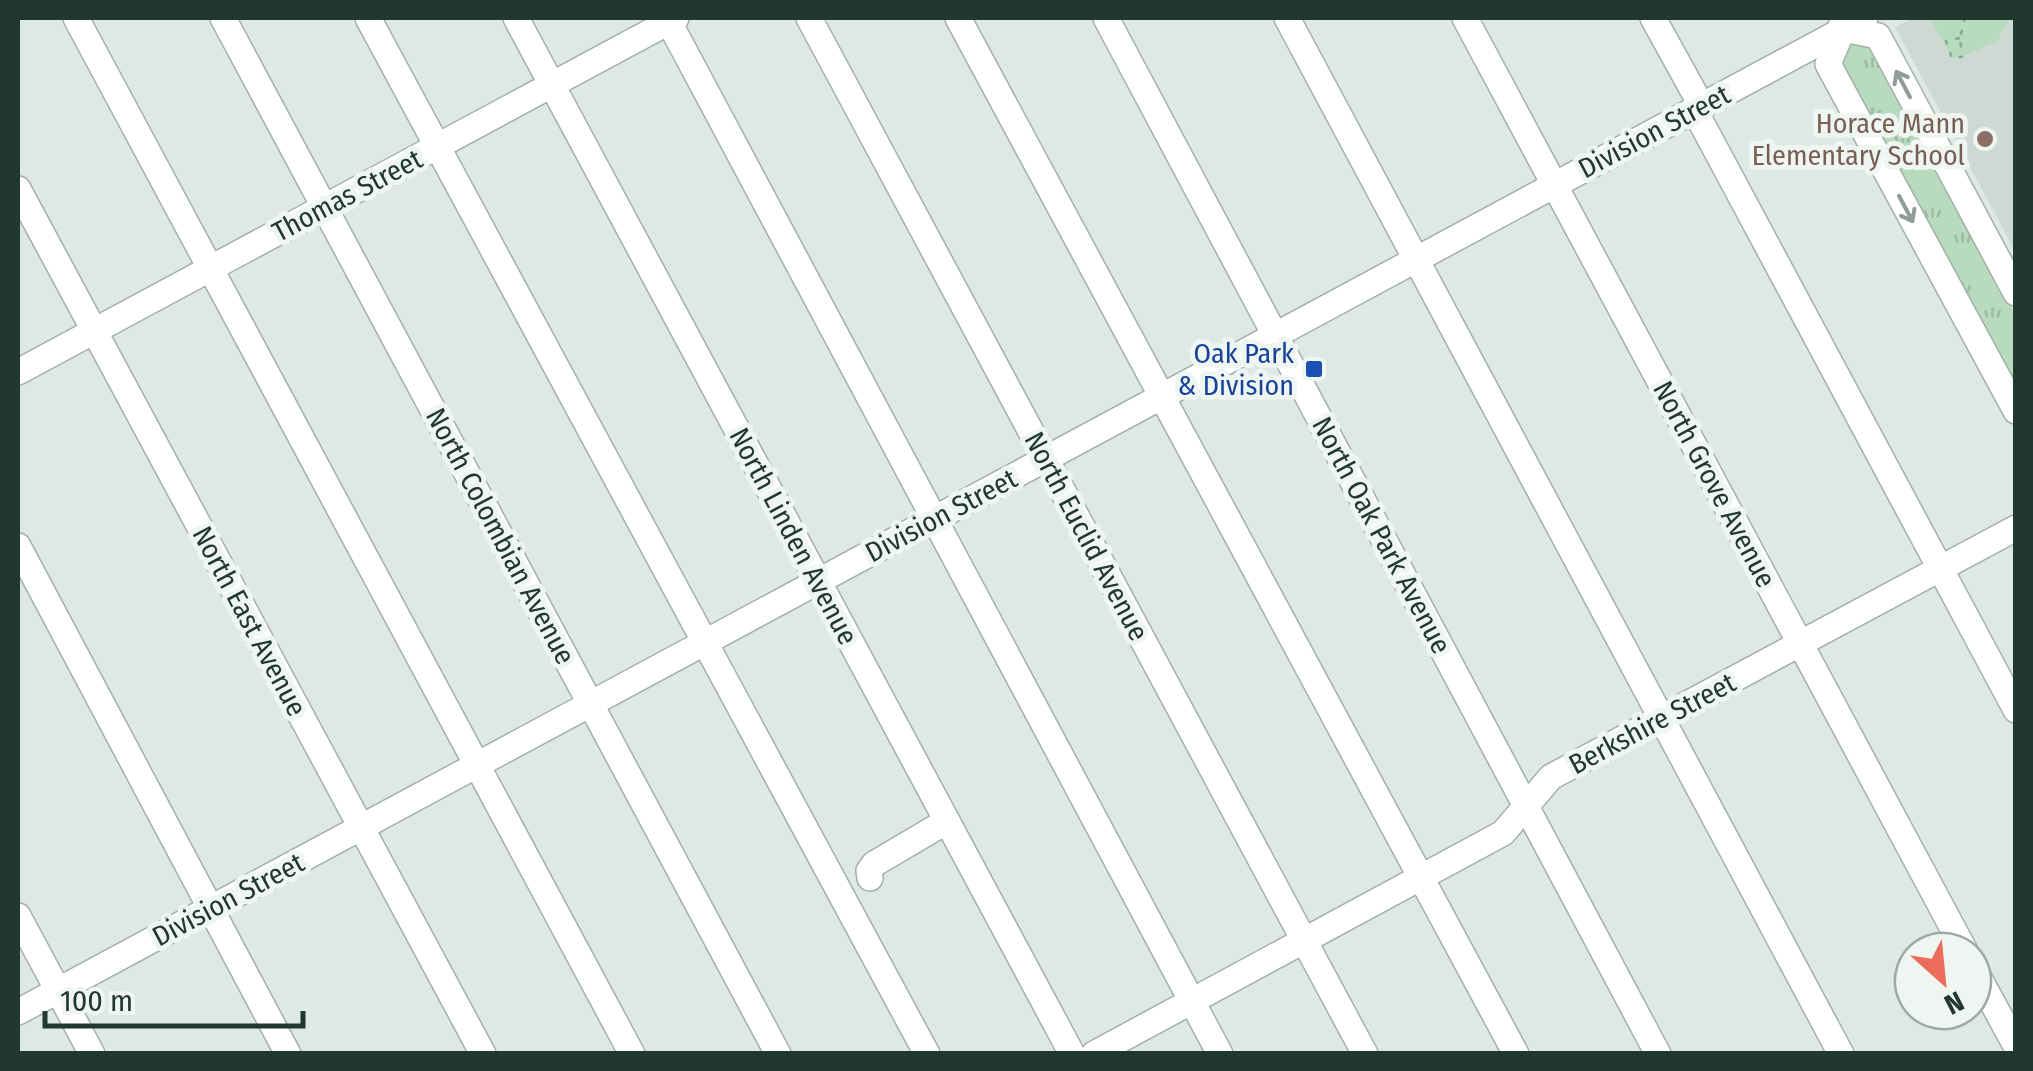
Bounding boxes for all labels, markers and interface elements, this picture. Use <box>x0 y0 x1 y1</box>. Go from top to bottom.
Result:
one-way arrow <box>1893 70 1913 99</box>
street label: Division Street <box>1573 77 1736 185</box>
place label: Horace Mann Elementary School <box>1752 107 1965 172</box>
marker: Horace Mann Elementary School <box>1974 128 1996 150</box>
street label: Thomas Street <box>267 142 429 249</box>
one-way arrow <box>1897 193 1916 223</box>
place label: Oak Park & Division <box>1177 337 1295 402</box>
marker: Oak Park & Division <box>1303 358 1325 380</box>
street label: North Grove Avenue <box>1646 376 1783 593</box>
street label: North Colombian Avenue <box>419 403 582 670</box>
street label: North Oak Park Avenue <box>1305 411 1458 659</box>
street label: North Linden Avenue <box>723 422 865 650</box>
street label: North Euclid Avenue <box>1018 426 1155 646</box>
street label: Division Street <box>860 461 1023 569</box>
street label: North East Avenue <box>186 521 313 722</box>
street label: Berkshire Street <box>1563 665 1742 781</box>
street label: Division Street <box>147 845 310 953</box>
north arrow <box>1893 931 1993 1031</box>
scale bar <box>45 966 302 1028</box>
text: 100 m <box>60 983 133 1019</box>
text: N <box>1939 984 1969 1021</box>

